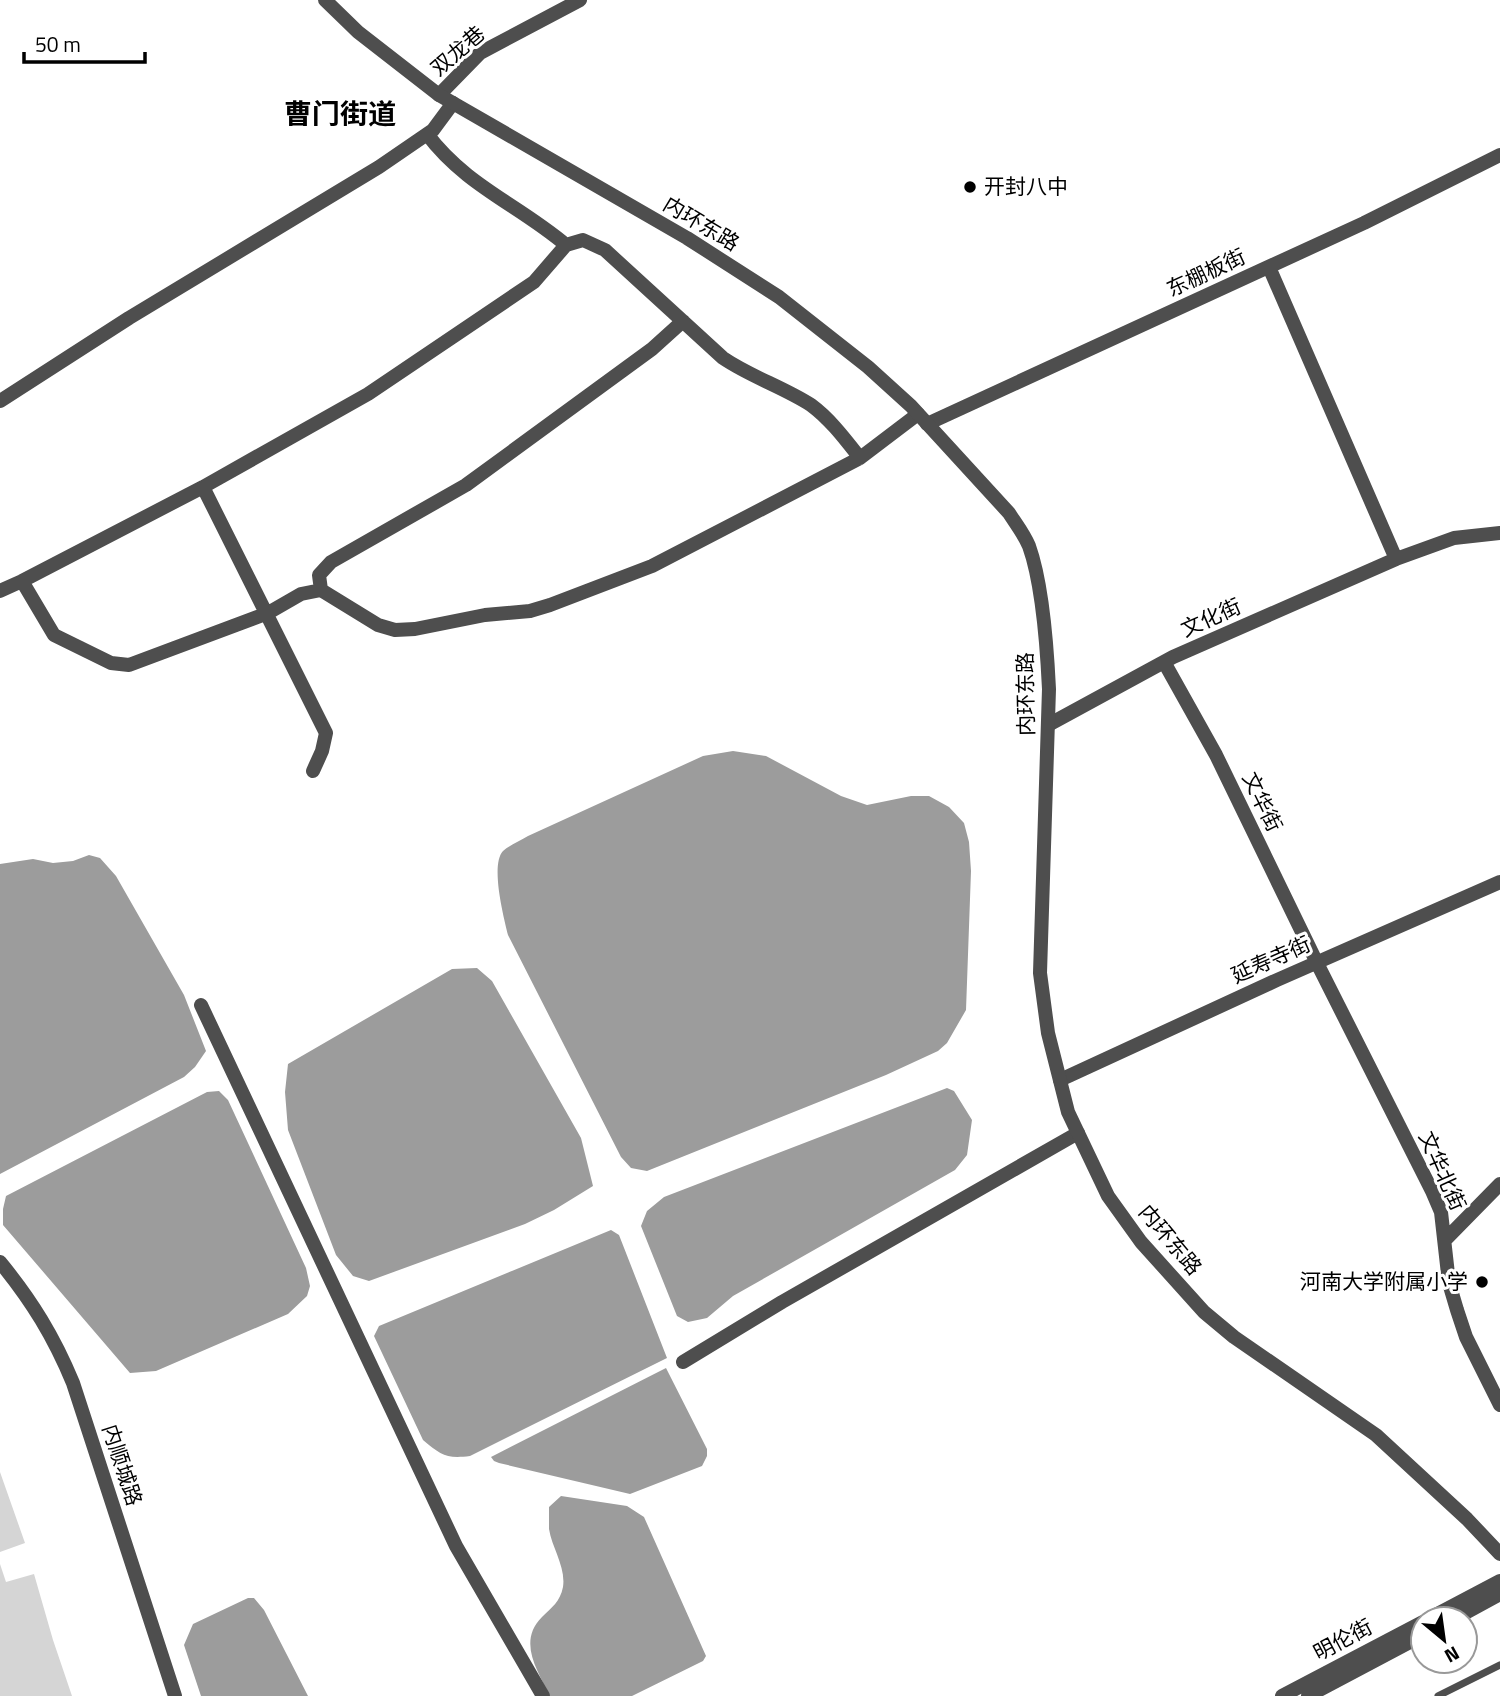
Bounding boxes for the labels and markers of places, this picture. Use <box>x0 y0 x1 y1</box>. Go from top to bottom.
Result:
place label: 开封八中 <box>984 170 1068 202</box>
marker: 开封八中 <box>962 179 978 195</box>
place label: 河南大学附属小学 <box>1300 1265 1468 1297</box>
marker: 河南大学附属小学 <box>1474 1274 1490 1290</box>

